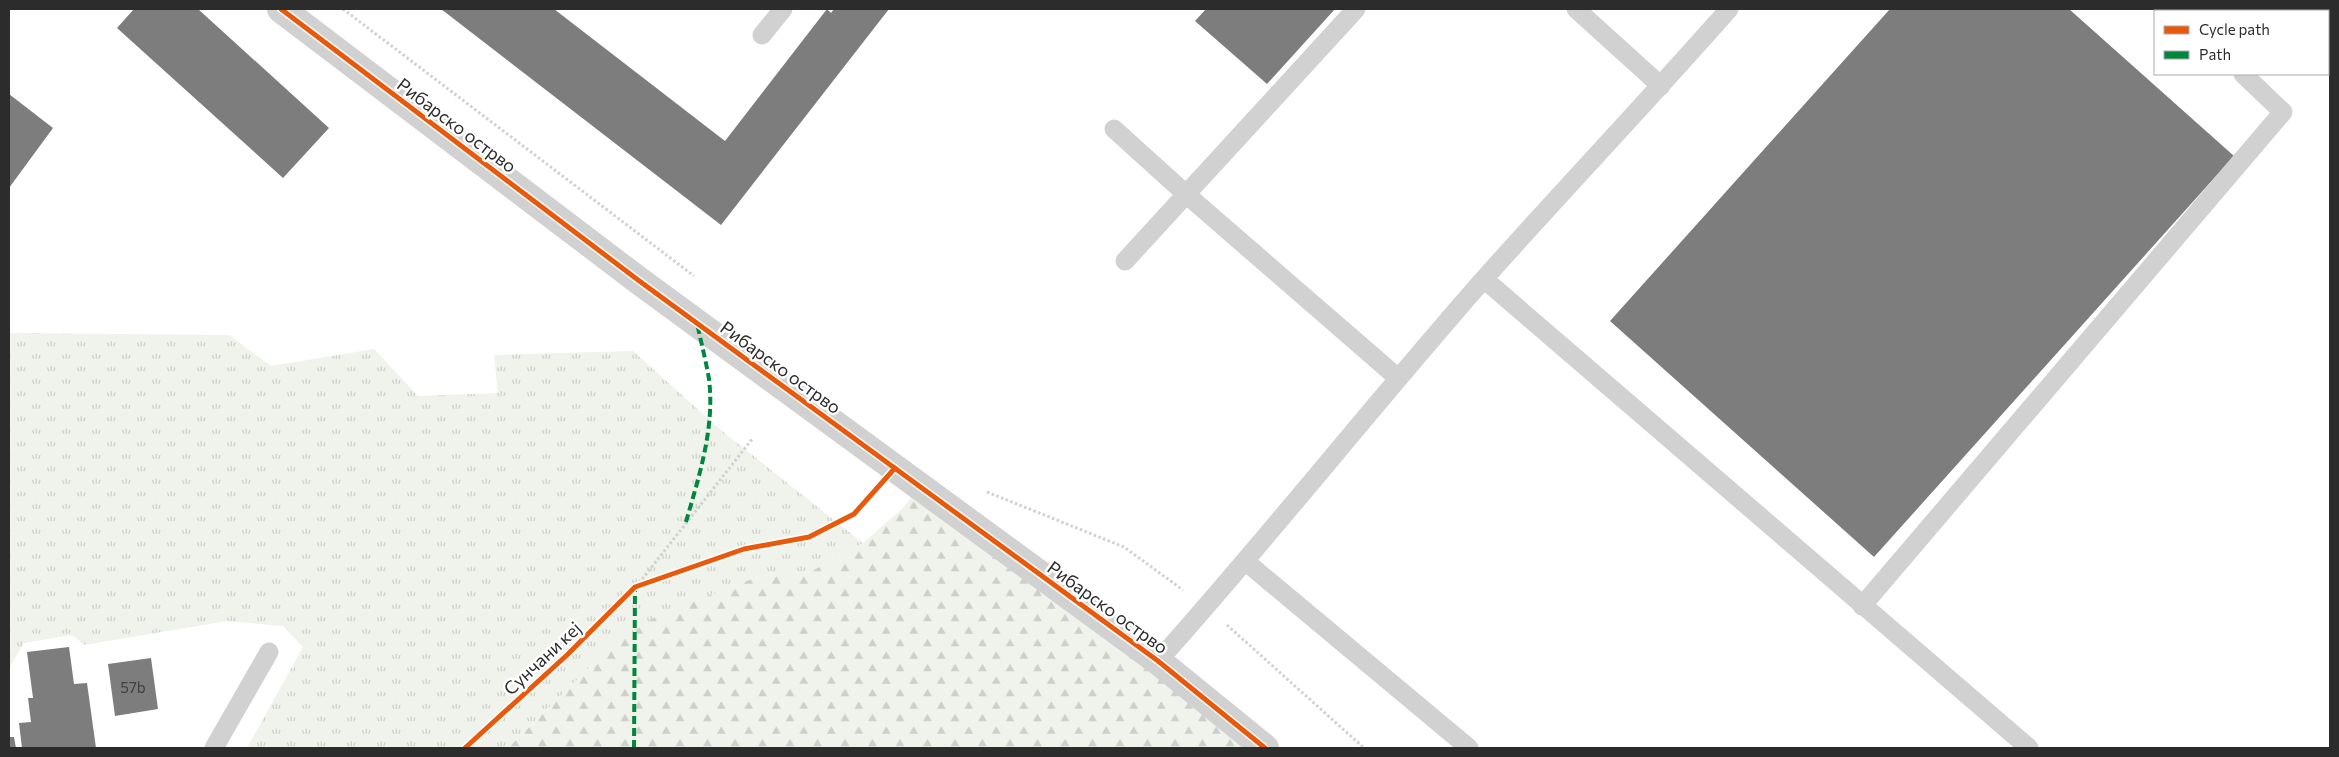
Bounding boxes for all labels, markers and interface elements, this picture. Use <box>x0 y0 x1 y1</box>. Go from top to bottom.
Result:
legend <box>2154 10 2329 75</box>
text: Cycle path <box>2199 20 2270 38</box>
text: Path <box>2199 45 2231 63</box>
street label: Рибарско острво <box>393 73 521 177</box>
street label: Рибарско острво <box>716 316 846 418</box>
street label: Рибарско острво <box>1043 556 1173 658</box>
street label: Сунчани кеј <box>499 617 585 699</box>
house number: 57b <box>120 678 146 696</box>

